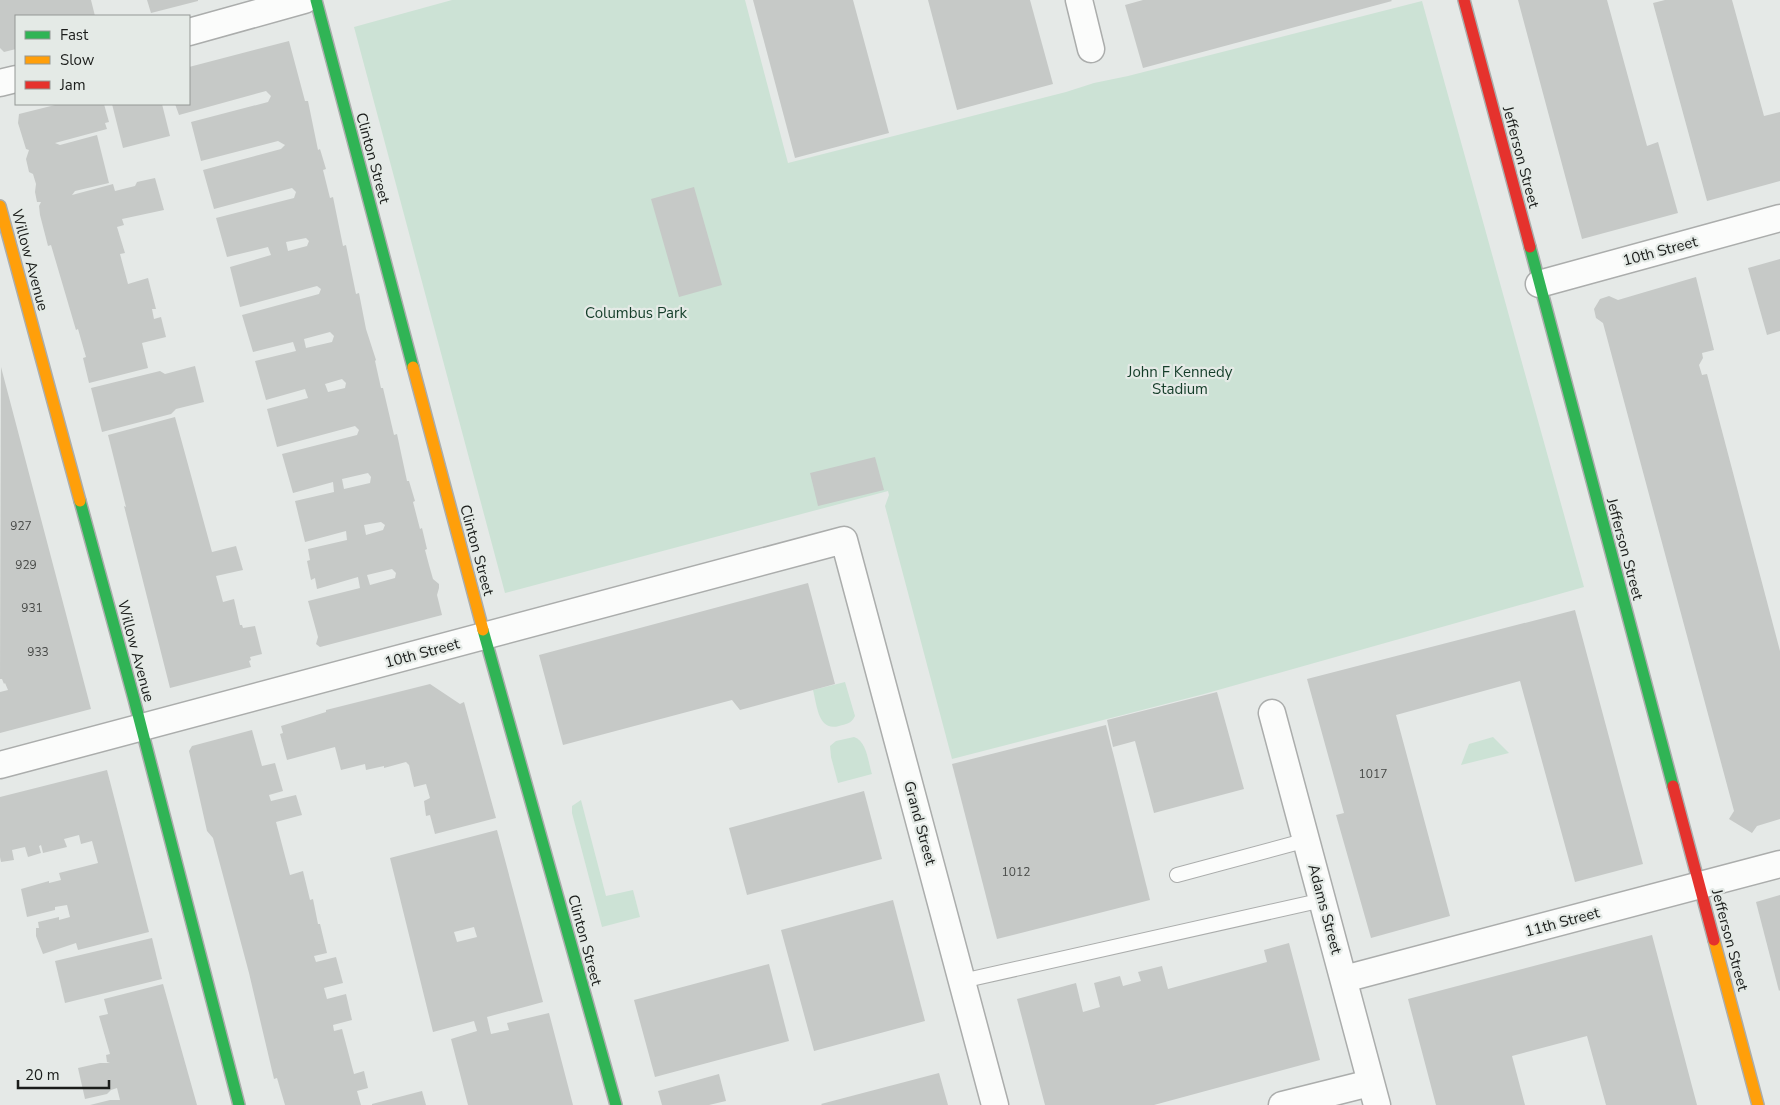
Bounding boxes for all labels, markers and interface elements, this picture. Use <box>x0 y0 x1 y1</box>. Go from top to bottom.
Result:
legend <box>15 15 190 105</box>
text: Fast <box>60 25 89 45</box>
text: Slow <box>60 50 95 70</box>
text: Jam <box>59 75 86 95</box>
street label: Jefferson Street <box>1498 103 1544 211</box>
street label: Clinton Street <box>351 110 395 206</box>
street label: Willow Avenue <box>7 207 53 313</box>
street label: 10th Street <box>1620 231 1700 271</box>
park label: Columbus Park <box>585 303 687 323</box>
park label: John F Kennedy Stadium <box>1127 362 1233 399</box>
street label: Jefferson Street <box>1602 495 1648 603</box>
street label: Clinton Street <box>455 502 499 598</box>
house number: 927 <box>10 518 32 534</box>
house number: 929 <box>15 557 37 573</box>
street label: Willow Avenue <box>113 598 159 704</box>
house number: 931 <box>21 600 43 616</box>
street label: 10th Street <box>382 633 462 673</box>
house number: 933 <box>27 644 49 660</box>
house number: 1017 <box>1359 766 1387 782</box>
street label: Grand Street <box>899 779 941 868</box>
street label: Adams Street <box>1303 862 1347 957</box>
house number: 1012 <box>1002 864 1030 880</box>
street label: Jefferson Street <box>1707 886 1753 994</box>
street label: Clinton Street <box>563 892 607 988</box>
street label: 11th Street <box>1522 902 1602 942</box>
scale bar <box>18 1058 109 1090</box>
text: 20 m <box>25 1065 60 1085</box>

